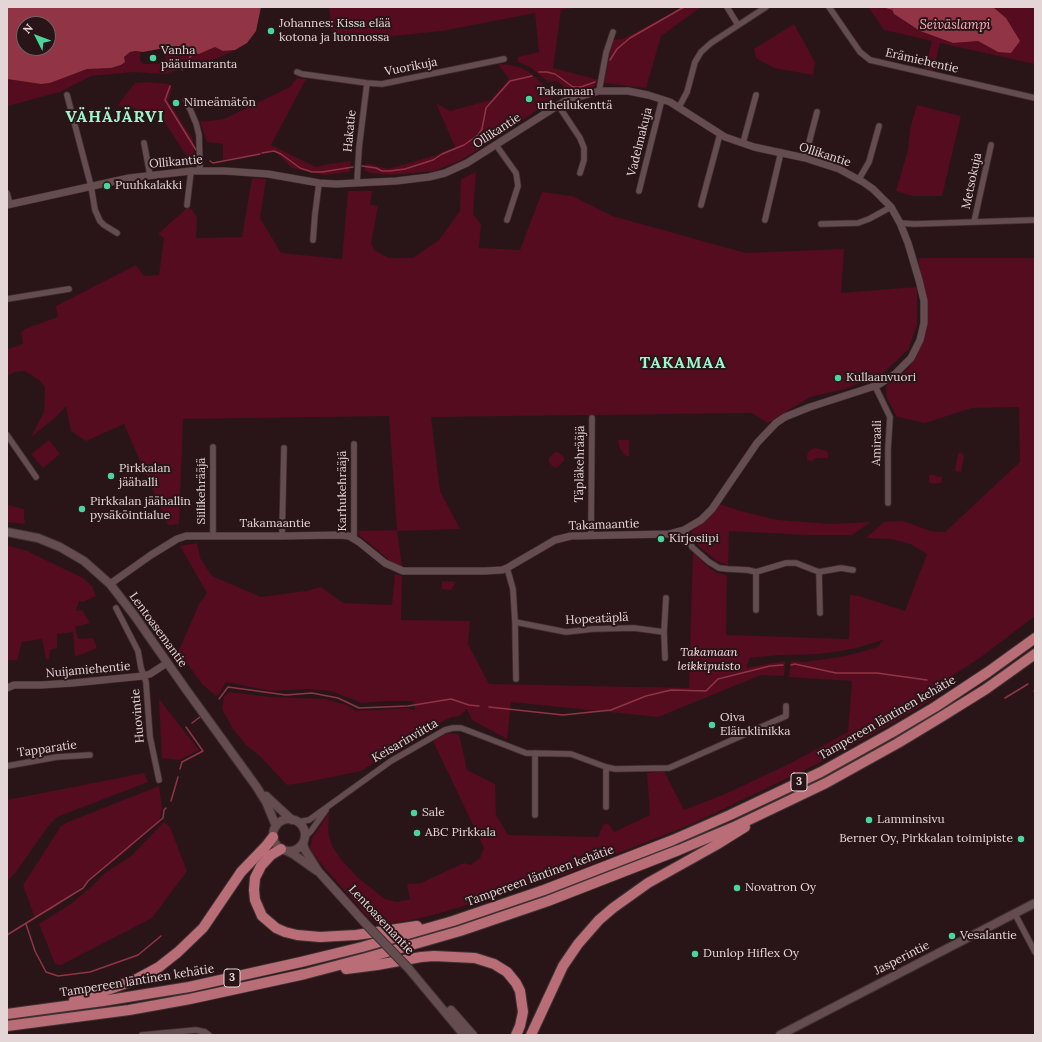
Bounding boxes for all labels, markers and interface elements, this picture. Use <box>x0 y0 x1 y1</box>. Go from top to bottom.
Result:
north arrow <box>16 16 56 56</box>
place label: Johannes: Kissa elää kotona ja luonnossa <box>279 17 391 45</box>
water label: Seiväslampi <box>919 17 991 33</box>
text: N <box>20 21 36 36</box>
marker: Johannes: Kissa elää kotona ja luonnossa <box>266 26 276 36</box>
place label: Vanha pääuimaranta <box>161 44 237 72</box>
street label: Erämiehentie <box>884 46 960 76</box>
marker: Vanha pääuimaranta <box>148 53 158 63</box>
street label: Vuorikuja <box>383 55 439 79</box>
place label: Takamaan urheilukenttä <box>537 85 612 113</box>
marker: Takamaan urheilukenttä <box>524 94 534 104</box>
place label: Nimeämätön <box>184 96 256 110</box>
marker: Nimeämätön <box>171 98 181 108</box>
street label: Vadelmakuja <box>624 106 656 178</box>
district label: VÄHÄJÄRVI <box>65 107 165 127</box>
street label: Hakatie <box>341 109 359 153</box>
street label: Ollikantie <box>471 110 523 152</box>
street label: Ollikantie <box>797 140 853 170</box>
street label: Metsokuja <box>959 151 985 211</box>
street label: Ollikantie <box>149 152 203 172</box>
place label: Puuhkalakki <box>115 179 182 193</box>
marker: Puuhkalakki <box>102 181 112 191</box>
district label: TAKAMAA <box>640 353 726 373</box>
place label: Kullaanvuori <box>846 371 916 385</box>
marker: Kullaanvuori <box>833 373 843 383</box>
street label: Amiraali <box>869 420 885 466</box>
street label: Täpläkehrääjä <box>572 425 588 503</box>
street label: Karhukehrääjä <box>336 451 350 531</box>
street label: Siilikehrääjä <box>195 458 209 524</box>
place label: Pirkkalan jäähalli <box>119 462 171 490</box>
marker: Pirkkalan jäähalli <box>106 471 116 481</box>
place label: Pirkkalan jäähallin pysäköintialue <box>90 495 191 523</box>
marker: Pirkkalan jäähallin pysäköintialue <box>77 504 87 514</box>
street label: Takamaantie <box>239 517 311 531</box>
street label: Takamaantie <box>568 517 640 533</box>
place label: Kirjosiipi <box>669 532 719 546</box>
marker: Kirjosiipi <box>656 534 666 544</box>
street label: Lentoasemantie <box>126 590 190 670</box>
street label: Hopeatäplä <box>565 610 629 628</box>
park label: Takamaan leikkipuisto <box>678 646 740 674</box>
street label: Nuijamiehentie <box>45 659 131 681</box>
street label: Tampereen läntinen kehätie <box>816 673 958 763</box>
street label: Huovintie <box>128 688 148 744</box>
place label: Oiva Eläinklinikka <box>720 711 790 739</box>
street label: Keisarinviitta <box>369 716 441 766</box>
marker: Oiva Eläinklinikka <box>707 720 717 730</box>
street label: Tapparatie <box>16 738 78 760</box>
road number: 3 <box>791 773 807 791</box>
place label: Sale <box>422 806 445 820</box>
marker: Sale <box>409 808 419 818</box>
place label: Lamminsivu <box>877 813 945 827</box>
marker: Lamminsivu <box>864 815 874 825</box>
place label: ABC Pirkkala <box>425 826 496 840</box>
marker: ABC Pirkkala <box>412 828 422 838</box>
place label: Berner Oy, Pirkkalan toimipiste <box>839 832 1013 846</box>
marker: Berner Oy, Pirkkalan toimipiste <box>1016 834 1026 844</box>
street label: Tampereen läntinen kehätie <box>464 843 616 909</box>
place label: Novatron Oy <box>745 881 816 895</box>
street label: Lentoasemantie <box>345 882 417 958</box>
marker: Novatron Oy <box>732 883 742 893</box>
place label: Vesalantie <box>960 929 1017 943</box>
marker: Vesalantie <box>947 931 957 941</box>
street label: Jasperintie <box>872 938 932 978</box>
place label: Dunlop Hiflex Oy <box>703 947 799 961</box>
marker: Dunlop Hiflex Oy <box>690 949 700 959</box>
street label: Tampereen läntinen kehätie <box>59 962 215 1000</box>
road number: 3 <box>224 969 240 987</box>

